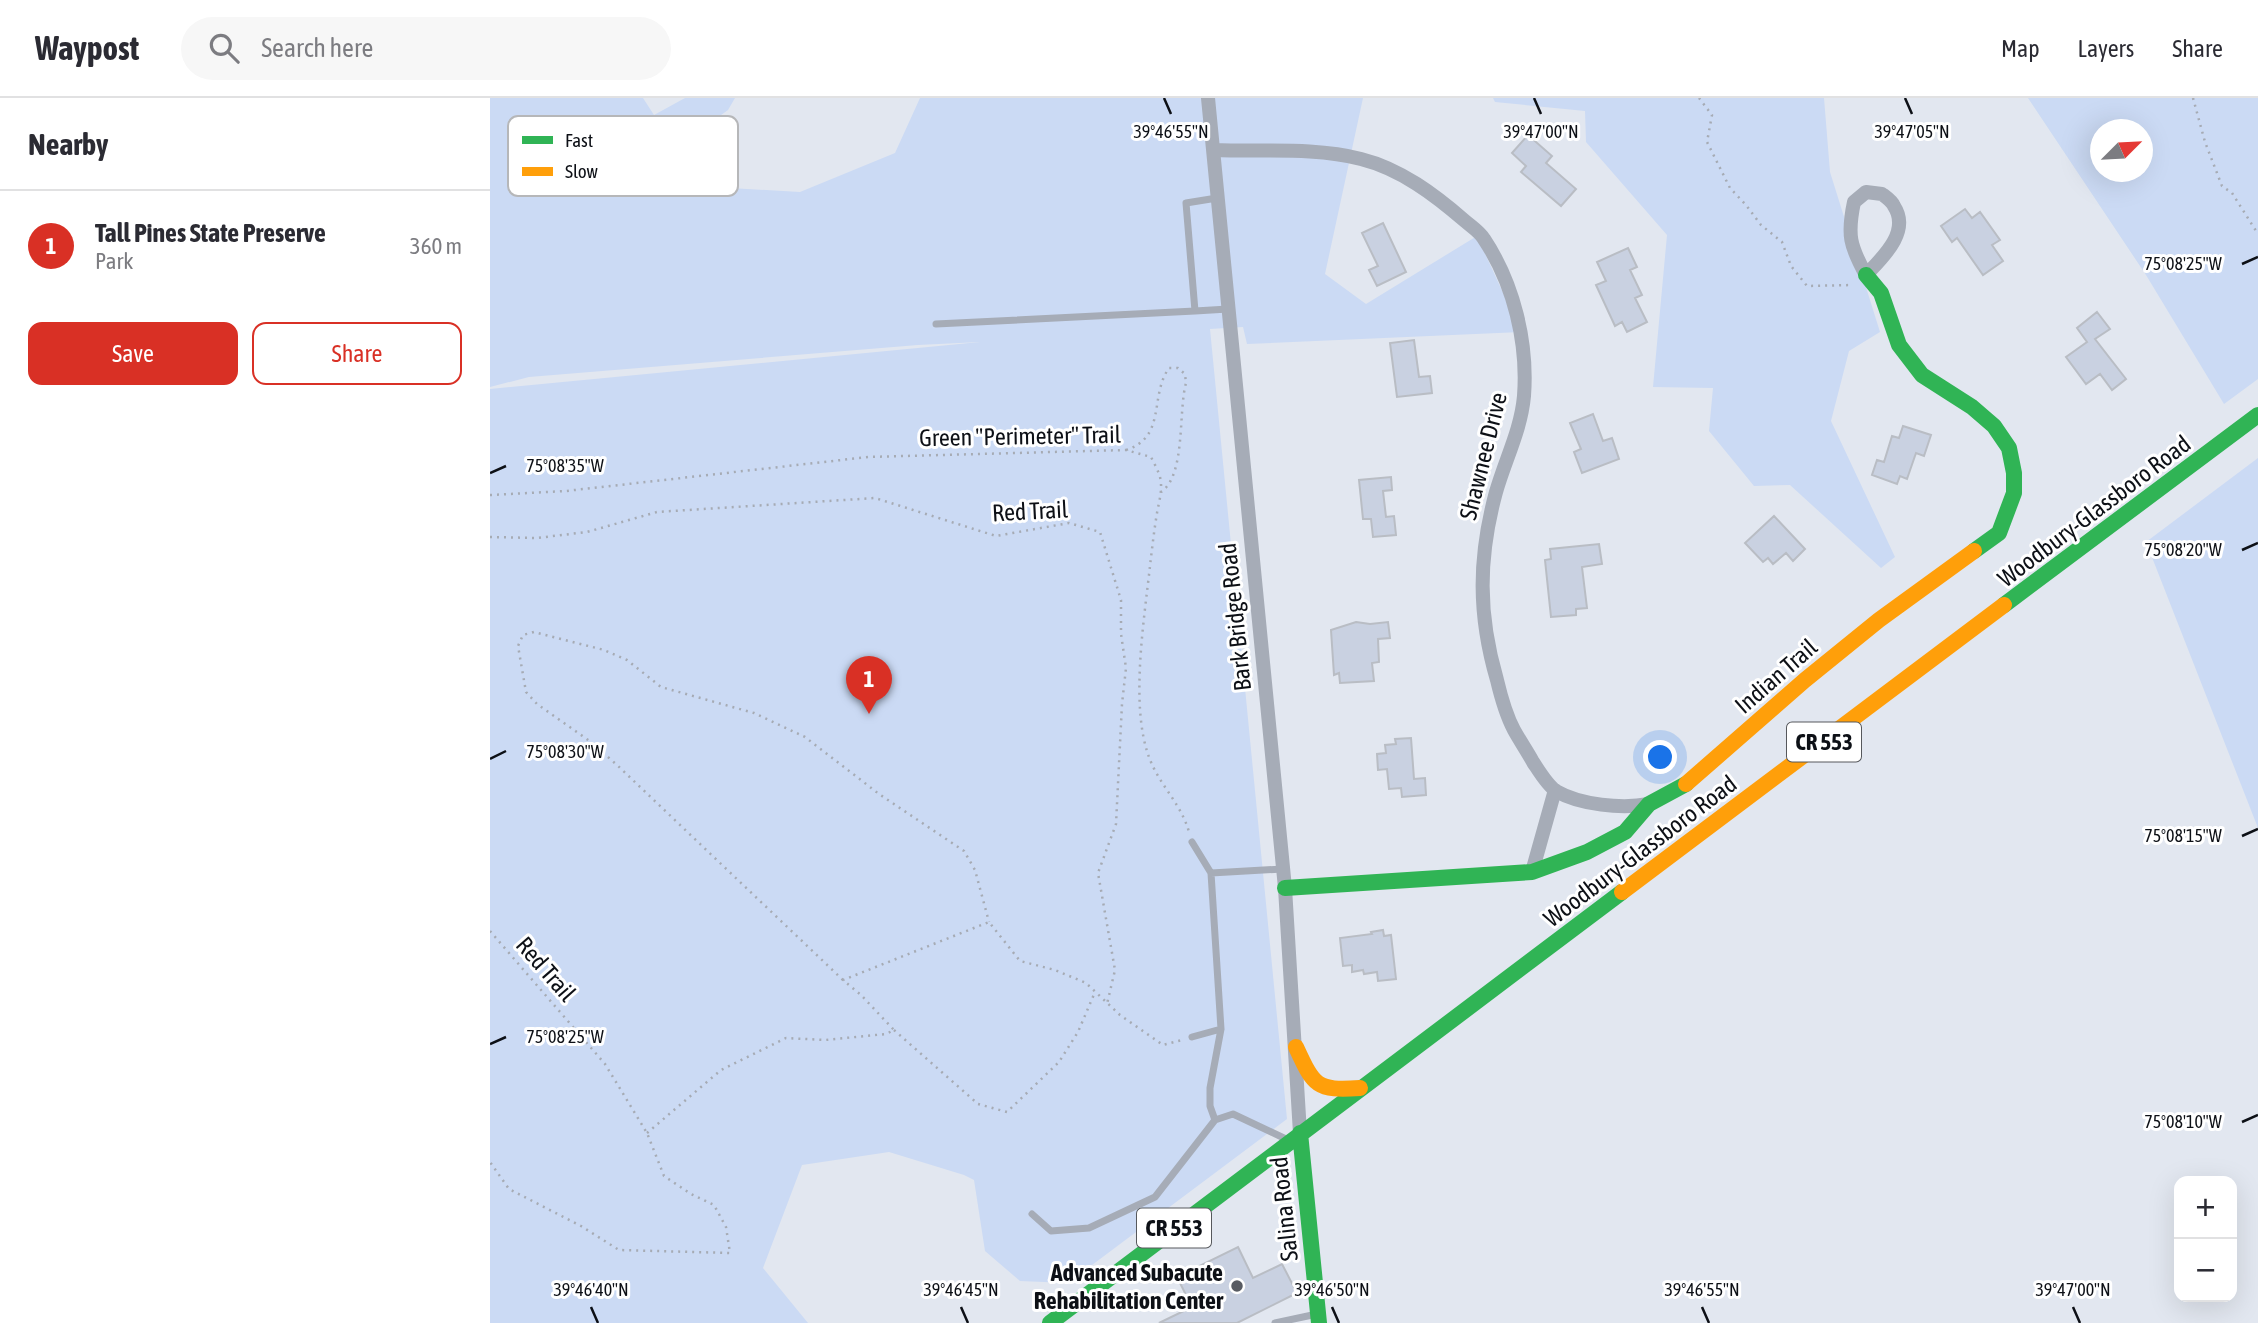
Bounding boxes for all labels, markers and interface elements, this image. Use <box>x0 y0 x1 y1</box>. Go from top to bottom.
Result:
search box <box>181 17 671 80</box>
text: Waypost <box>35 29 139 67</box>
icon: search <box>205 29 243 67</box>
text: Search here <box>261 33 373 63</box>
text: Map <box>2001 35 2040 62</box>
text: Layers <box>2078 35 2134 62</box>
text: Share <box>2172 35 2223 62</box>
legend <box>508 116 738 196</box>
north arrow <box>2090 119 2153 182</box>
text: 39°46'55"N <box>1133 121 1209 142</box>
text: 39°47'00"N <box>1503 121 1579 142</box>
text: 39°47'05"N <box>1874 121 1950 142</box>
text: Nearby <box>28 127 108 161</box>
text: Fast <box>565 129 593 151</box>
text: Slow <box>565 160 599 182</box>
text: Tall Pines State Preserve <box>95 218 326 248</box>
text: 1 <box>46 233 56 259</box>
text: 360 m <box>410 233 462 259</box>
text: Park <box>95 248 133 274</box>
text: 75°08'25"W <box>2144 253 2222 274</box>
button: Save <box>28 322 238 385</box>
button: Share <box>252 322 462 385</box>
street label: Shawnee Drive <box>1454 389 1512 523</box>
street label: Green "Perimeter" Trail <box>919 421 1122 451</box>
street label: Woodbury-Glassboro Road <box>1992 430 2196 592</box>
text: 75°08'35"W <box>526 455 604 476</box>
street label: Red Trail <box>991 495 1069 526</box>
text: 75°08'20"W <box>2144 539 2222 560</box>
street label: Bark Bridge Road <box>1214 542 1256 692</box>
street label: Indian Trail <box>1730 633 1823 719</box>
pin: 1 <box>846 656 892 714</box>
road number: CR 553 <box>1787 722 1861 762</box>
your location <box>1643 740 1677 774</box>
text: 75°08'30"W <box>526 741 604 762</box>
street label: Woodbury-Glassboro Road <box>1538 770 1742 932</box>
text: 75°08'15"W <box>2144 825 2222 846</box>
street label: Red Trail <box>511 931 582 1007</box>
text: 75°08'25"W <box>526 1026 604 1047</box>
text: 75°08'10"W <box>2144 1111 2222 1132</box>
street label: Salina Road <box>1265 1155 1303 1263</box>
map controls <box>2174 1176 2237 1302</box>
button: + <box>2174 1176 2237 1239</box>
road number: CR 553 <box>1137 1208 1211 1247</box>
button: − <box>2174 1239 2237 1302</box>
place label: Advanced Subacute Rehabilitation Center <box>1034 1259 1224 1314</box>
marker: Advanced Subacute Rehabilitation Center <box>1229 1278 1245 1294</box>
text: 39°46'40"N <box>553 1279 629 1300</box>
text: 39°46'45"N <box>923 1279 999 1300</box>
text: 39°46'50"N <box>1294 1279 1370 1300</box>
text: 39°46'55"N <box>1664 1279 1740 1300</box>
text: 39°47'00"N <box>2035 1279 2111 1300</box>

